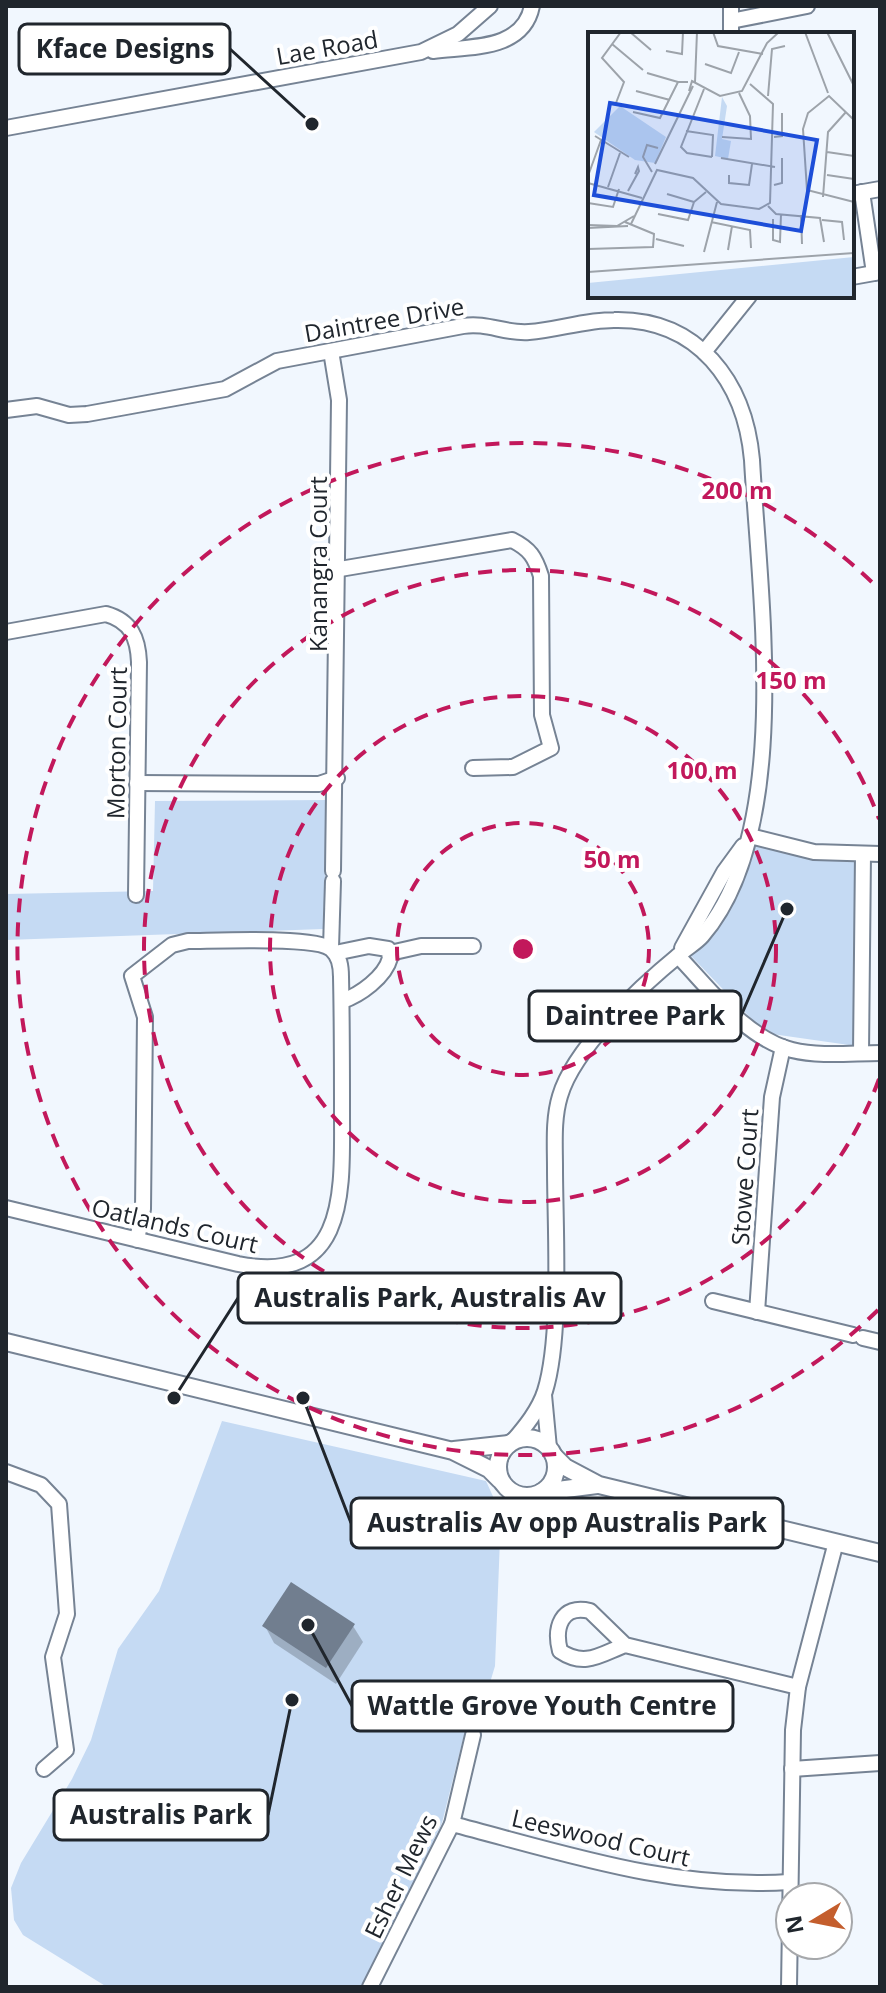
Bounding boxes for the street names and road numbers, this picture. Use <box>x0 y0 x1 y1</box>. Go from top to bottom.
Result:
street label: Lae Road <box>273 22 381 72</box>
street label: Daintree Drive <box>301 289 467 349</box>
street label: Kanangra Court <box>301 476 334 652</box>
street label: Morton Court <box>98 667 134 819</box>
street label: Stowe Court <box>723 1107 765 1247</box>
street label: Oatlands Court <box>89 1190 261 1260</box>
street label: Leeswood Court <box>509 1800 693 1874</box>
street label: Esher Mews <box>356 1808 444 1944</box>

